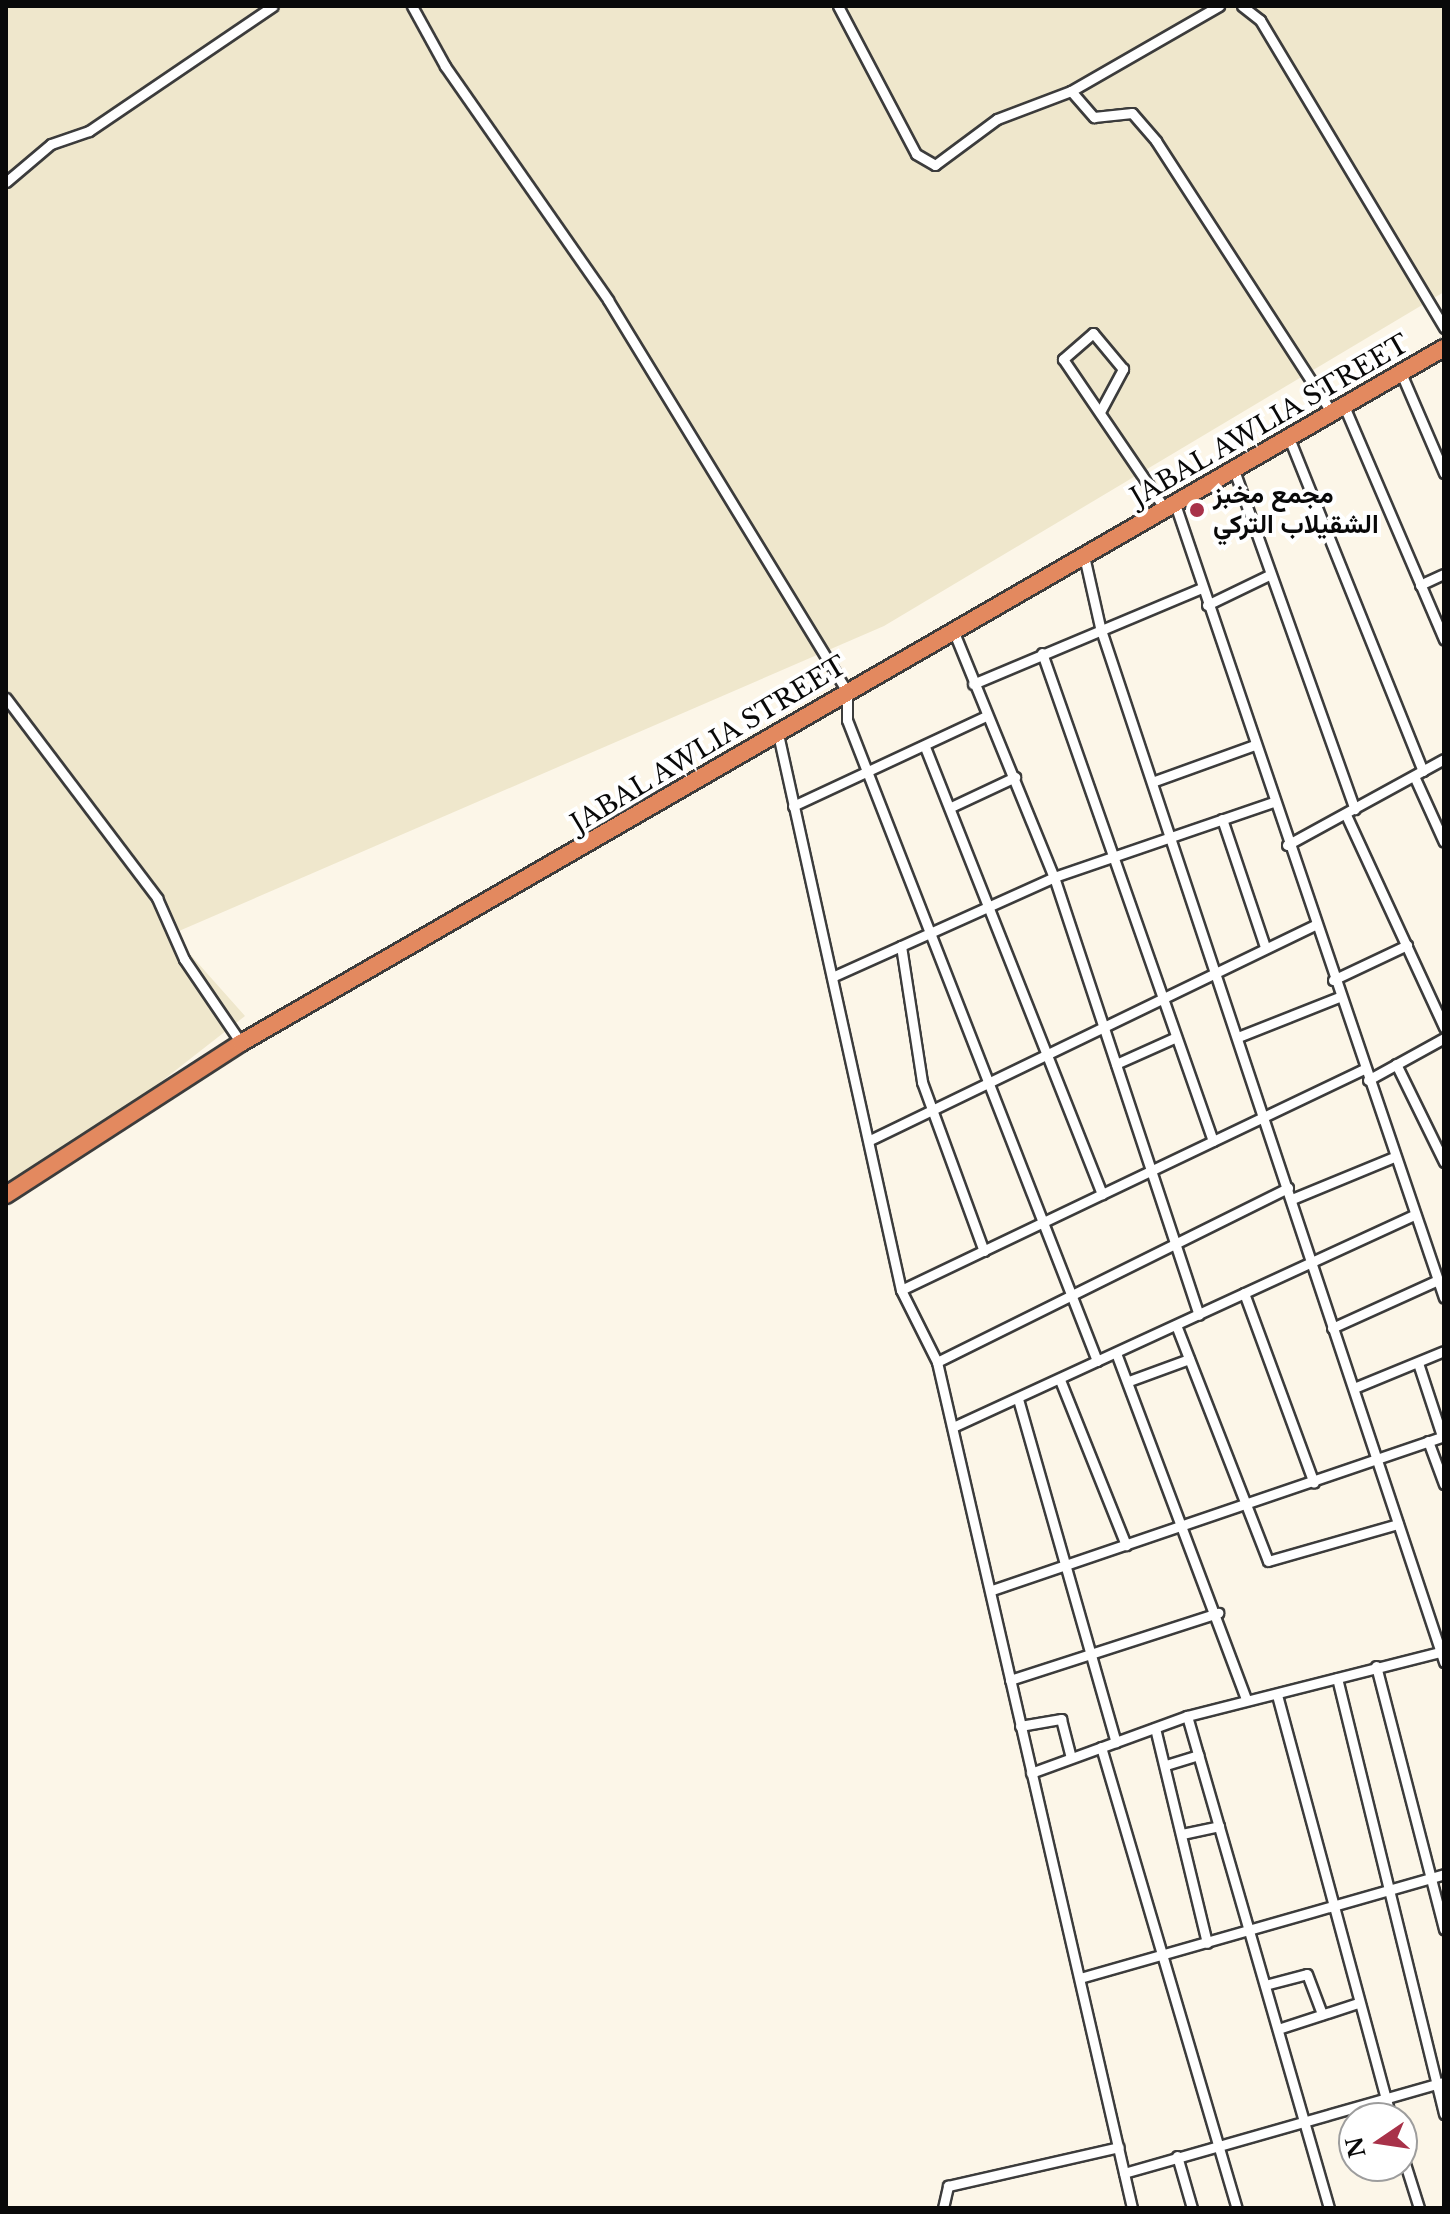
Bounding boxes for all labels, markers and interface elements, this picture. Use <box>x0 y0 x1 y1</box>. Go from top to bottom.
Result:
street label: JABAL AWLIA STREET <box>1124 328 1416 514</box>
place label: مجمع مخبز الشقيلاب التركي <box>1213 479 1379 540</box>
marker: مجمع مخبز الشقيلاب التركي <box>1188 501 1206 519</box>
street label: JABAL AWLIA STREET <box>564 650 854 840</box>
north arrow <box>1338 2102 1418 2182</box>
text: N <box>1341 2134 1372 2160</box>

